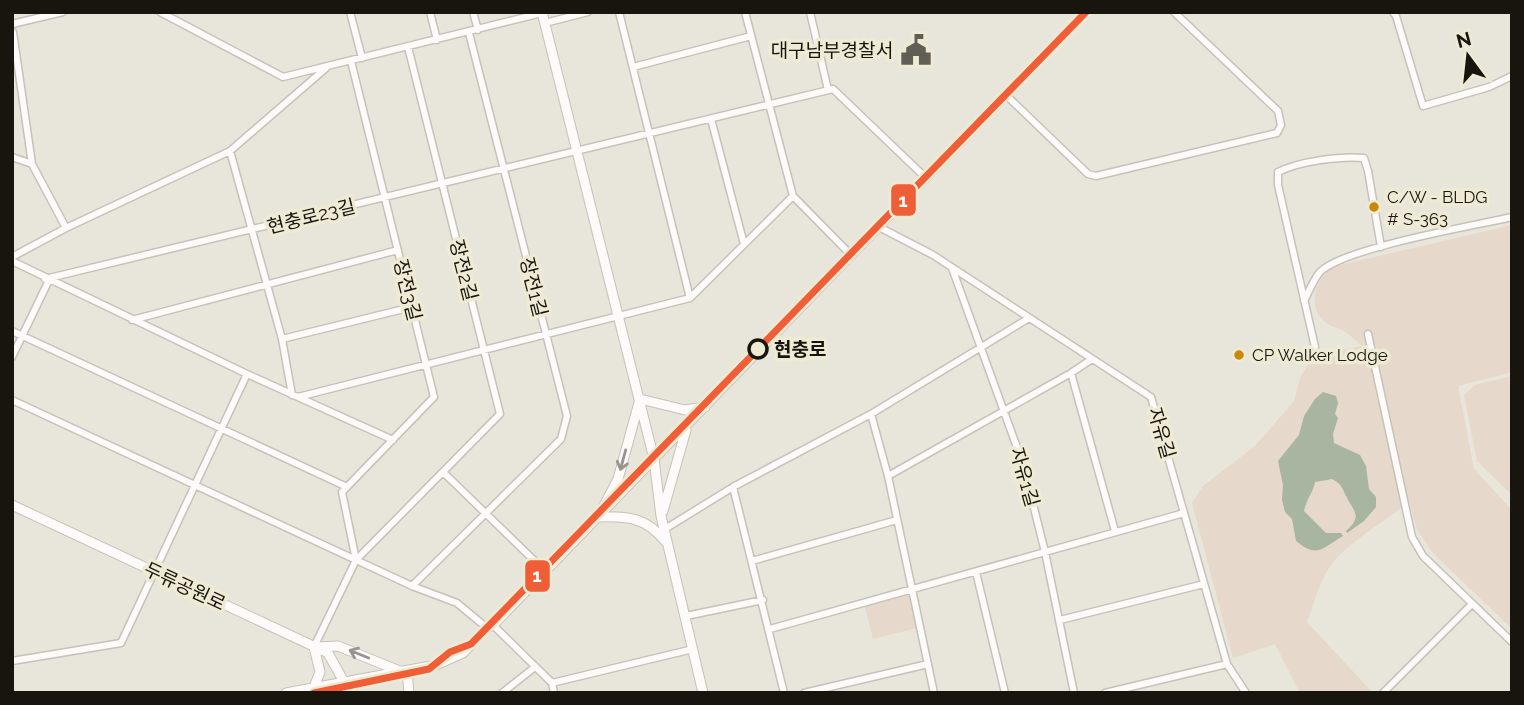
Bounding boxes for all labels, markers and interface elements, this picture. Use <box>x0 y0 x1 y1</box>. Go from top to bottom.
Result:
north arrow <box>1433 21 1503 91</box>
text: N <box>1454 27 1473 52</box>
public building icon: 대구남부경찰서 <box>899 33 933 67</box>
place label: 대구남부경찰서 <box>771 39 893 61</box>
line badge: 1 <box>890 183 917 217</box>
place label: C/W - BLDG # S-363 <box>1387 187 1488 229</box>
text: 1 <box>898 189 908 211</box>
street label: 현충로23길 <box>265 194 357 238</box>
marker: C/W - BLDG # S-363 <box>1367 200 1381 214</box>
street label: 장전2길 <box>446 237 482 303</box>
street label: 장전1길 <box>516 255 552 319</box>
street label: 장전3길 <box>390 257 426 323</box>
place label: 현충로 <box>774 338 826 360</box>
marker: 현충로 <box>748 339 768 359</box>
place label: CP Walker Lodge <box>1252 345 1388 365</box>
marker: CP Walker Lodge <box>1232 348 1246 362</box>
street label: 자유길 <box>1144 405 1180 461</box>
street label: 자유1길 <box>1006 445 1044 509</box>
one-way arrow <box>616 449 629 471</box>
street label: 두류공원로 <box>141 558 229 614</box>
line badge: 1 <box>524 559 551 593</box>
text: 1 <box>532 564 542 586</box>
one-way arrow <box>349 647 370 660</box>

